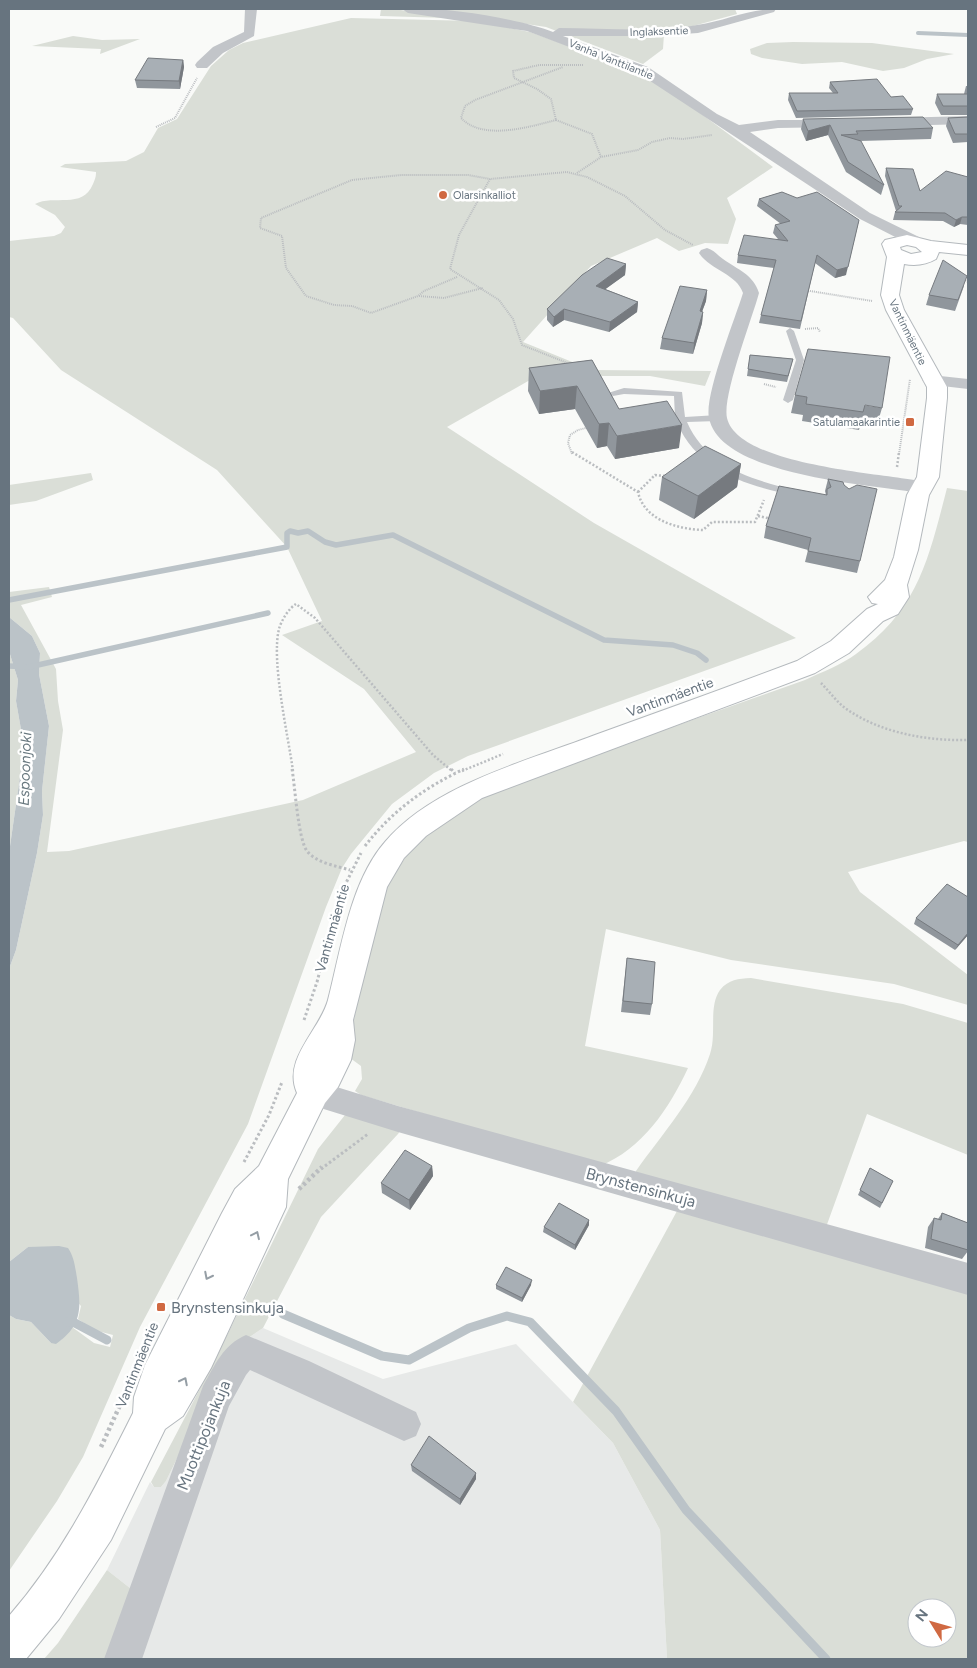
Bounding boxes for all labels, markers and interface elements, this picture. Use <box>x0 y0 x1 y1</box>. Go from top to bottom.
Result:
street label: Inglaksentie <box>629 24 689 39</box>
street label: Vanha Vanttilantie <box>567 37 655 82</box>
marker: Olarsinkalliot <box>437 189 449 201</box>
place label: Olarsinkalliot <box>453 189 516 202</box>
street label: Vantinmäentie <box>886 297 929 367</box>
place label: Satulamaakarintie <box>813 416 900 429</box>
marker: Satulamaakarintie <box>904 416 916 428</box>
street label: Vantinmäentie <box>624 674 716 721</box>
water label: Espoonjoki <box>15 731 35 806</box>
street label: Vantinmäentie <box>312 882 353 974</box>
street label: Brynstensinkuja <box>584 1164 698 1211</box>
one-way arrow <box>250 1231 261 1240</box>
one-way arrow <box>204 1271 214 1280</box>
place label: Brynstensinkuja <box>171 1298 284 1317</box>
marker: Brynstensinkuja <box>155 1301 167 1313</box>
street label: Vantinmäentie <box>113 1319 163 1411</box>
street label: Muottipojankuja <box>173 1377 234 1493</box>
one-way arrow <box>178 1377 188 1386</box>
north arrow <box>907 1598 957 1648</box>
text: N <box>912 1606 932 1625</box>

